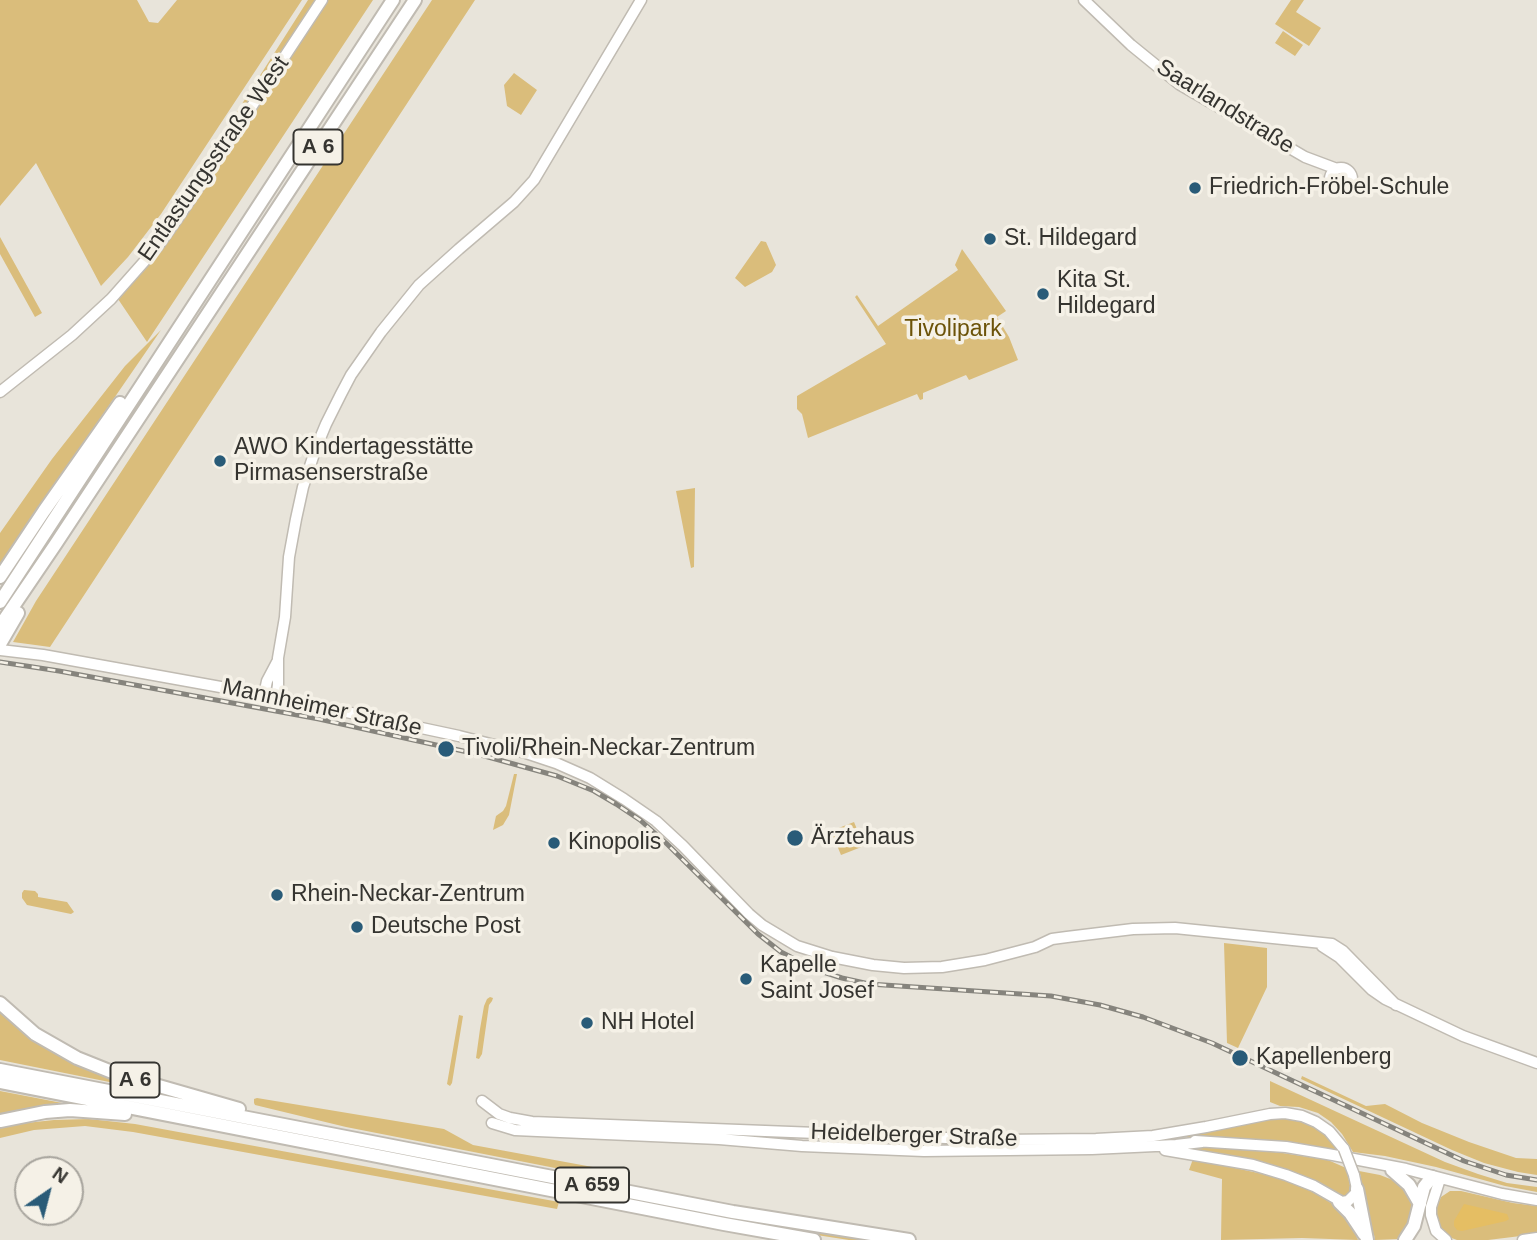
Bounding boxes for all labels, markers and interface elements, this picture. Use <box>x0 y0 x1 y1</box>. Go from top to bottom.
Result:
street label: Entlastungsstraße West <box>133 51 295 267</box>
street label: Saarlandstraße <box>1151 54 1299 160</box>
road number: A 6 <box>294 130 342 164</box>
place label: Friedrich-Fröbel-Schule <box>1209 174 1449 202</box>
marker: Friedrich-Fröbel-Schule <box>1187 180 1203 196</box>
place label: St. Hildegard <box>1004 225 1137 253</box>
marker: St. Hildegard <box>982 231 998 247</box>
place label: Kita St. Hildegard <box>1057 267 1155 321</box>
marker: Kita St. Hildegard <box>1035 286 1051 302</box>
park label: Tivolipark <box>904 316 1002 344</box>
place label: AWO Kindertagesstätte Pirmasenserstraße <box>234 434 473 488</box>
marker: AWO Kindertagesstätte Pirmasenserstraße <box>212 453 228 469</box>
street label: Mannheimer Straße <box>220 673 424 743</box>
place label: Tivoli/Rhein-Neckar-Zentrum <box>462 735 755 763</box>
marker: Tivoli/Rhein-Neckar-Zentrum <box>436 739 456 759</box>
place label: Ärztehaus <box>811 824 915 852</box>
marker: Ärztehaus <box>785 828 805 848</box>
place label: Kinopolis <box>568 829 661 857</box>
marker: Kinopolis <box>546 835 562 851</box>
place label: Rhein-Neckar-Zentrum <box>291 881 525 909</box>
marker: Rhein-Neckar-Zentrum <box>269 887 285 903</box>
place label: Deutsche Post <box>371 913 521 941</box>
marker: Deutsche Post <box>349 919 365 935</box>
place label: Kapelle Saint Josef <box>760 952 874 1006</box>
marker: Kapelle Saint Josef <box>738 971 754 987</box>
place label: NH Hotel <box>601 1009 694 1037</box>
marker: NH Hotel <box>579 1015 595 1031</box>
place label: Kapellenberg <box>1256 1044 1392 1072</box>
marker: Kapellenberg <box>1230 1048 1250 1068</box>
road number: A 6 <box>110 1062 160 1098</box>
street label: Heidelberger Straße <box>810 1119 1018 1153</box>
north arrow <box>14 1156 84 1226</box>
text: N <box>49 1162 72 1188</box>
road number: A 659 <box>555 1168 629 1202</box>

